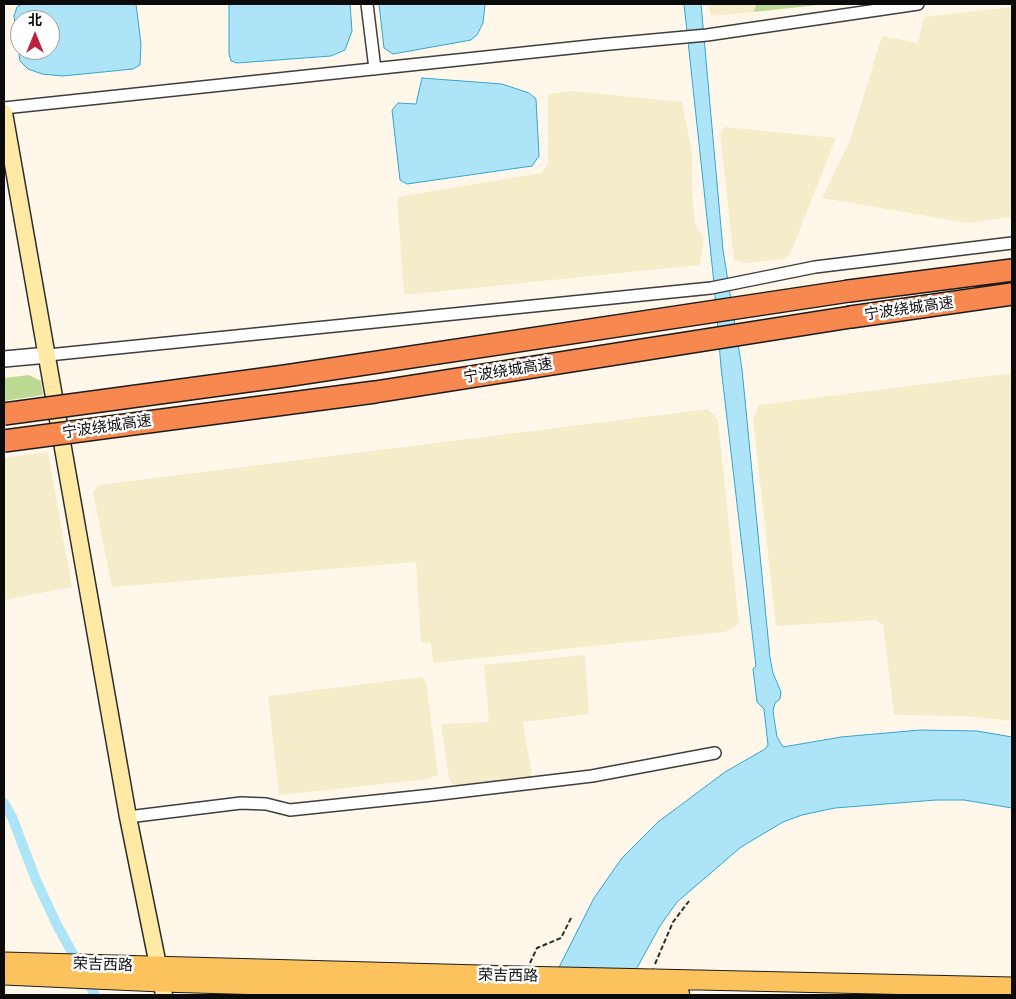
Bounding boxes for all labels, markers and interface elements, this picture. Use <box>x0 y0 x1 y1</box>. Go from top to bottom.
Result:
north arrow <box>10 10 60 60</box>
text: 北 <box>28 12 42 29</box>
street label: 宁波绕城高速 <box>863 294 955 324</box>
street label: 宁波绕城高速 <box>462 355 554 387</box>
street label: 宁波绕城高速 <box>61 412 153 442</box>
street label: 荣吉西路 <box>73 955 133 975</box>
street label: 荣吉西路 <box>478 966 538 986</box>

